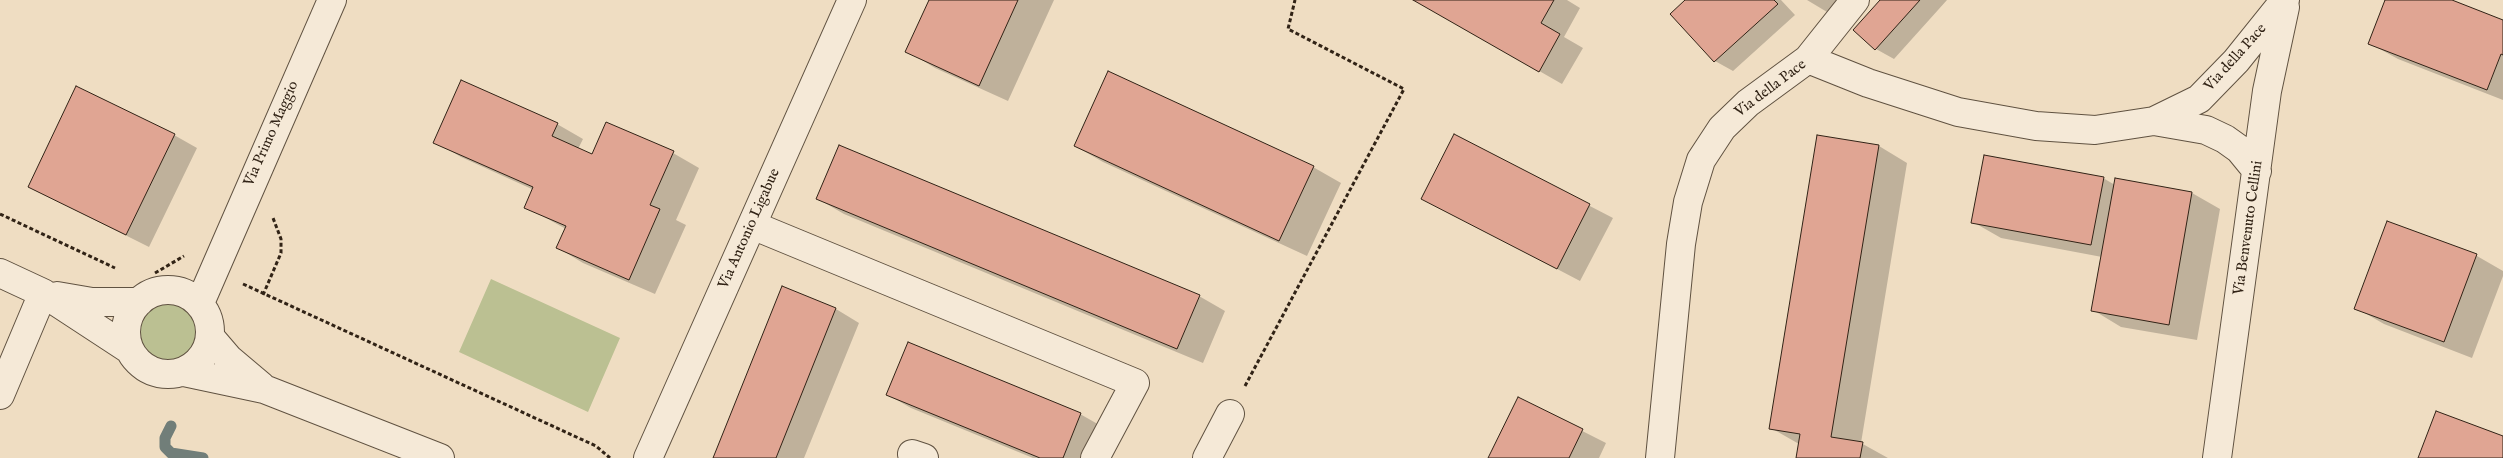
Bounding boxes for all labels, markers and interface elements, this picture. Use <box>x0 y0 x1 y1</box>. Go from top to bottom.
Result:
street label: Via della Pace <box>2201 20 2271 96</box>
street label: Via della Pace <box>1732 56 1810 122</box>
street label: Via Primo Maggio <box>241 78 303 190</box>
street label: Via Benvenuto Cellini <box>2231 160 2267 296</box>
street label: Via Antonio Ligabue <box>715 166 785 292</box>

